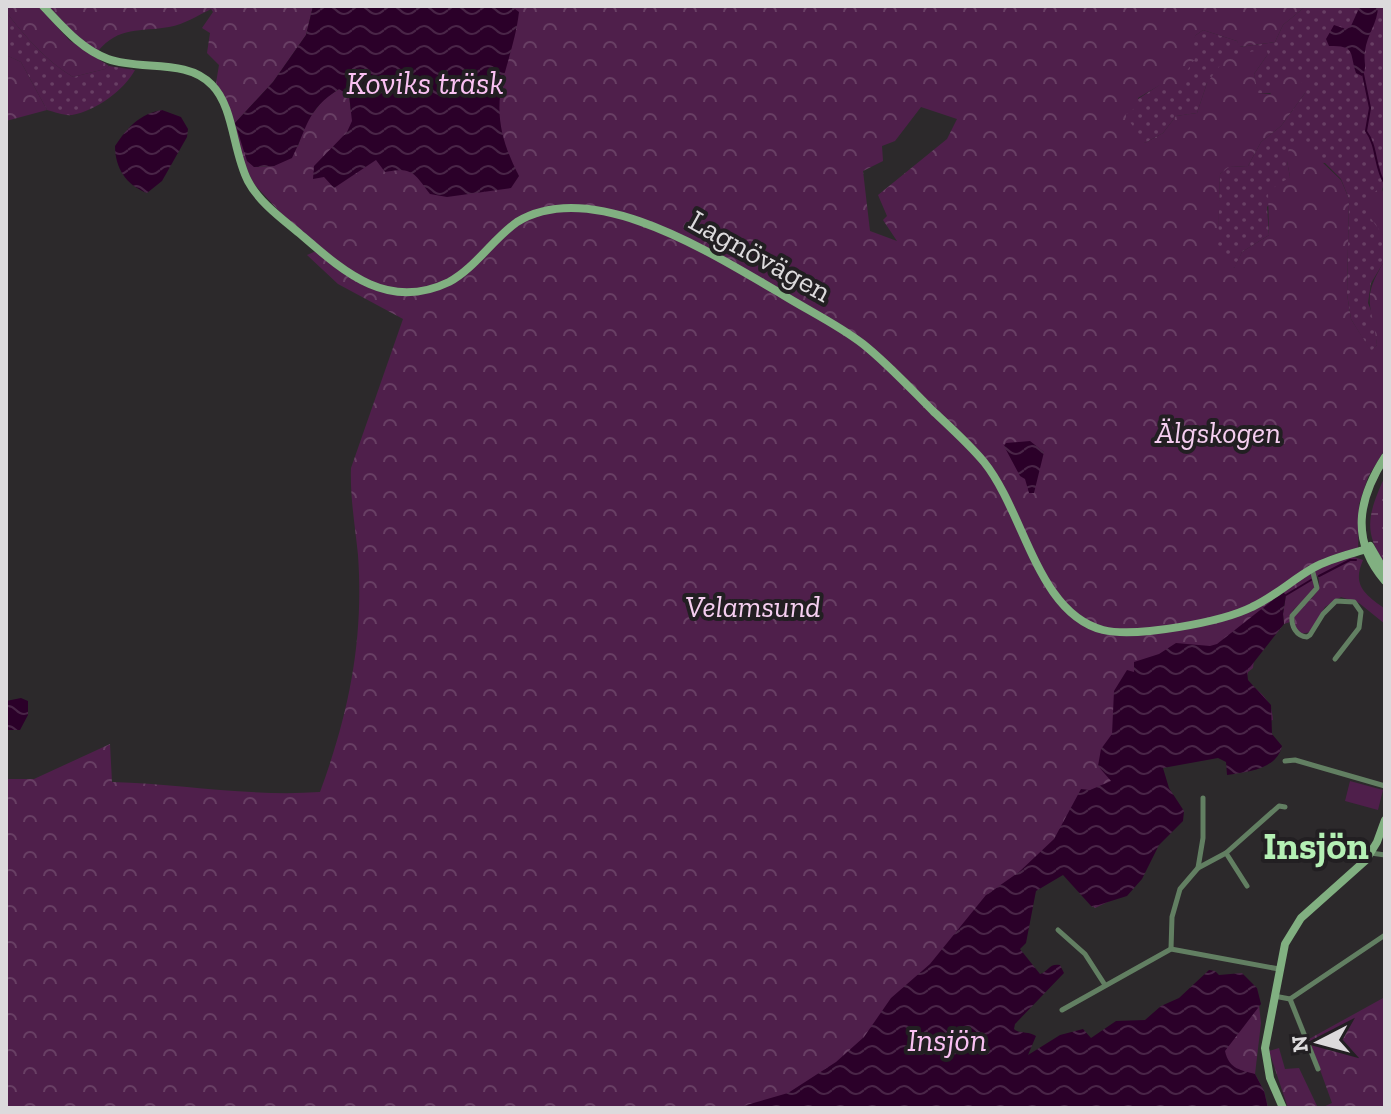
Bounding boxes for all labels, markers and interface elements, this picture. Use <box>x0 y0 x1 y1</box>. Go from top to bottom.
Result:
water label: Koviks träsk <box>346 64 504 102</box>
street label: Lagnövägen <box>683 202 837 310</box>
park label: Älgskogen <box>1154 415 1281 451</box>
park label: Velamsund <box>685 589 821 625</box>
district label: Insjön <box>1263 823 1369 869</box>
north arrow <box>1279 1002 1359 1082</box>
water label: Insjön <box>907 1021 987 1059</box>
text: N <box>1285 1034 1314 1054</box>

